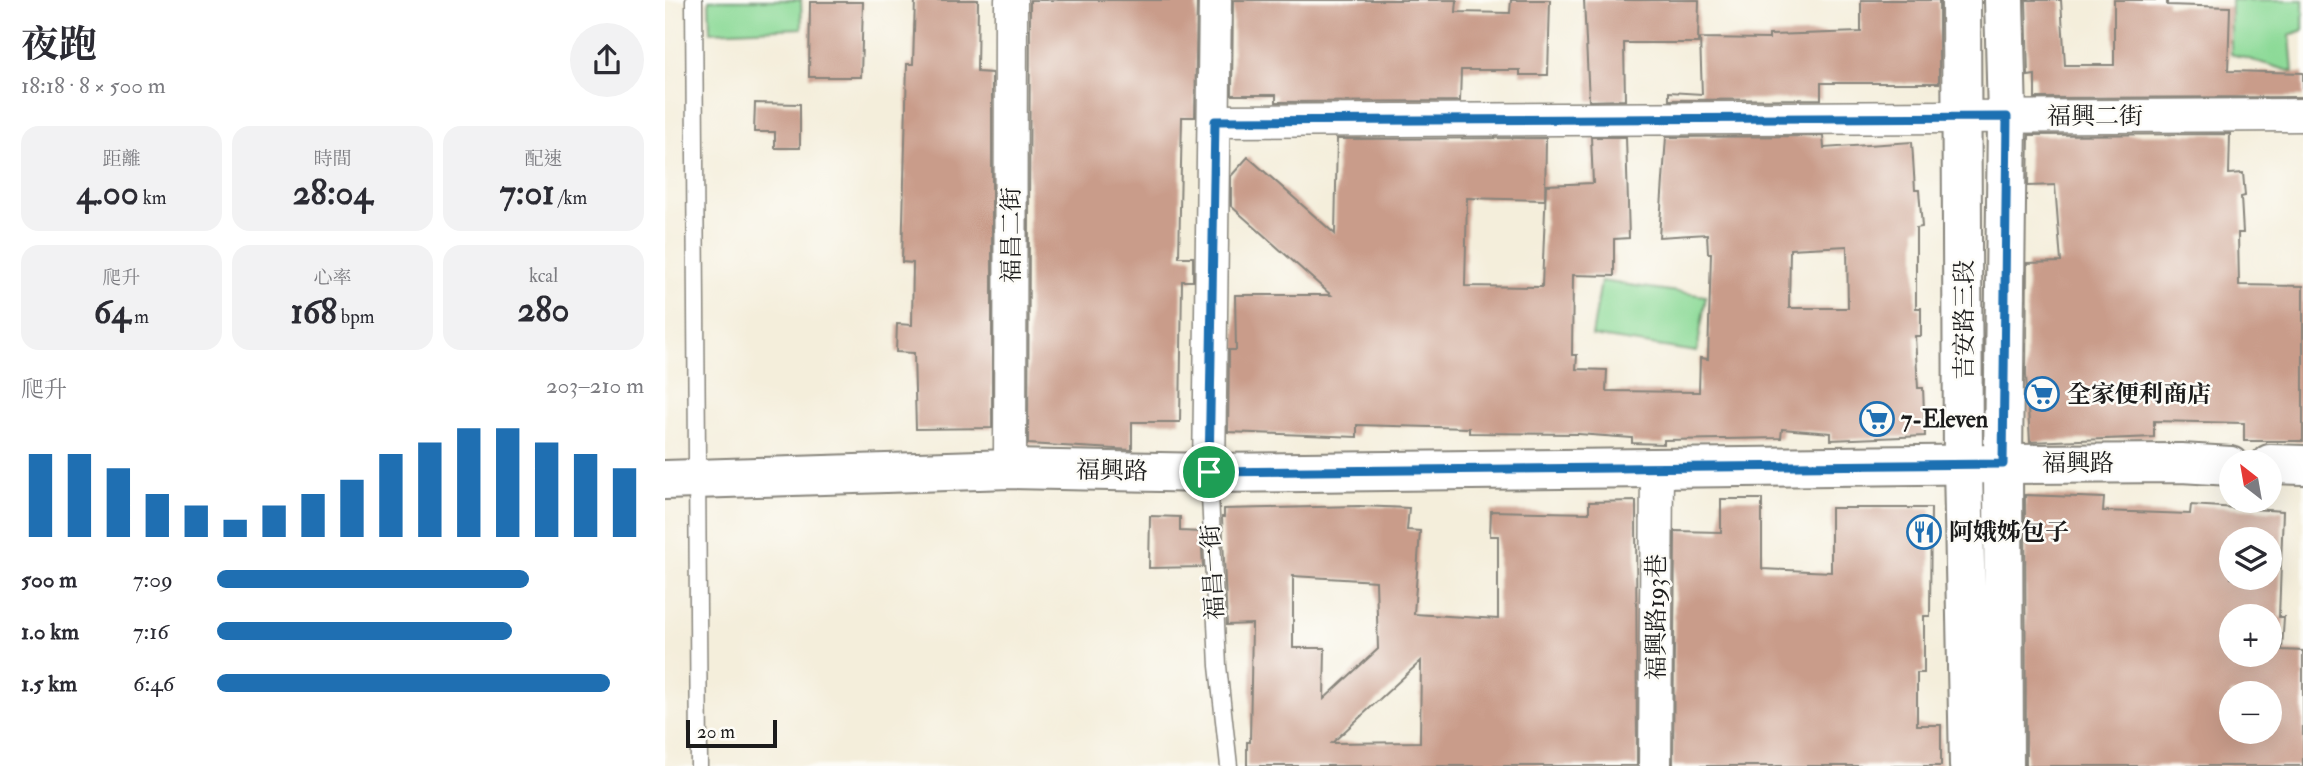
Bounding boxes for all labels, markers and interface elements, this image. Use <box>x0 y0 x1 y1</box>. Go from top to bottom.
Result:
text: 夜跑 <box>21 21 97 69</box>
button: share <box>570 23 644 97</box>
text: 18:18 · 8 × 500 m <box>21 71 166 100</box>
street label: 福興二街 <box>2047 101 2143 132</box>
text: 距離 <box>102 147 141 171</box>
text: 時間 <box>313 147 352 171</box>
text: 配速 <box>524 147 563 171</box>
text: 4.00 <box>76 171 139 215</box>
text: 28:04 <box>293 171 372 215</box>
text: 7:01 <box>500 171 555 215</box>
text: km <box>139 186 167 210</box>
text: /km <box>555 186 587 210</box>
street label: 福昌二街 <box>996 187 1027 283</box>
street label: 吉安路三段 <box>1949 260 1980 380</box>
text: kcal <box>529 264 558 288</box>
text: 爬升 <box>102 266 141 290</box>
text: 心率 <box>313 266 352 290</box>
text: 280 <box>517 288 570 332</box>
text: 64 <box>94 290 130 334</box>
text: 168 <box>290 290 337 334</box>
text: m <box>130 305 149 329</box>
text: bpm <box>337 305 375 329</box>
text: 203–210 m <box>546 371 644 400</box>
text: 爬升 <box>21 375 67 404</box>
supermarket icon: 全家便利商店 <box>2023 375 2061 413</box>
place label: 全家便利商店 <box>2067 379 2211 410</box>
supermarket icon: 7-Eleven <box>1858 400 1896 438</box>
place label: 7-Eleven <box>1901 404 1989 435</box>
pin <box>1179 442 1239 502</box>
street label: 福興路 <box>2042 448 2114 479</box>
north arrow <box>2219 450 2282 513</box>
map controls <box>2219 450 2282 744</box>
icon: arrive <box>1190 453 1228 491</box>
street label: 福興路 <box>1076 455 1148 487</box>
restaurant icon: 阿娥姊包子 <box>1905 513 1943 551</box>
place label: 阿娥姊包子 <box>1949 517 2069 548</box>
street label: 福昌一街 <box>1195 523 1231 621</box>
button: layers <box>2219 527 2282 590</box>
street label: 福興路193巷 <box>1641 554 1672 680</box>
text: 500 m <box>21 565 77 594</box>
text: 7:09 <box>133 565 173 594</box>
button: + <box>2219 604 2282 667</box>
text: 1.0 km <box>21 617 79 646</box>
text: 7:16 <box>133 617 169 646</box>
text: 1.5 km <box>21 669 77 698</box>
text: 6:46 <box>133 669 174 698</box>
button: − <box>2219 681 2282 744</box>
scale bar <box>686 717 777 749</box>
text: 20 m <box>697 720 735 744</box>

